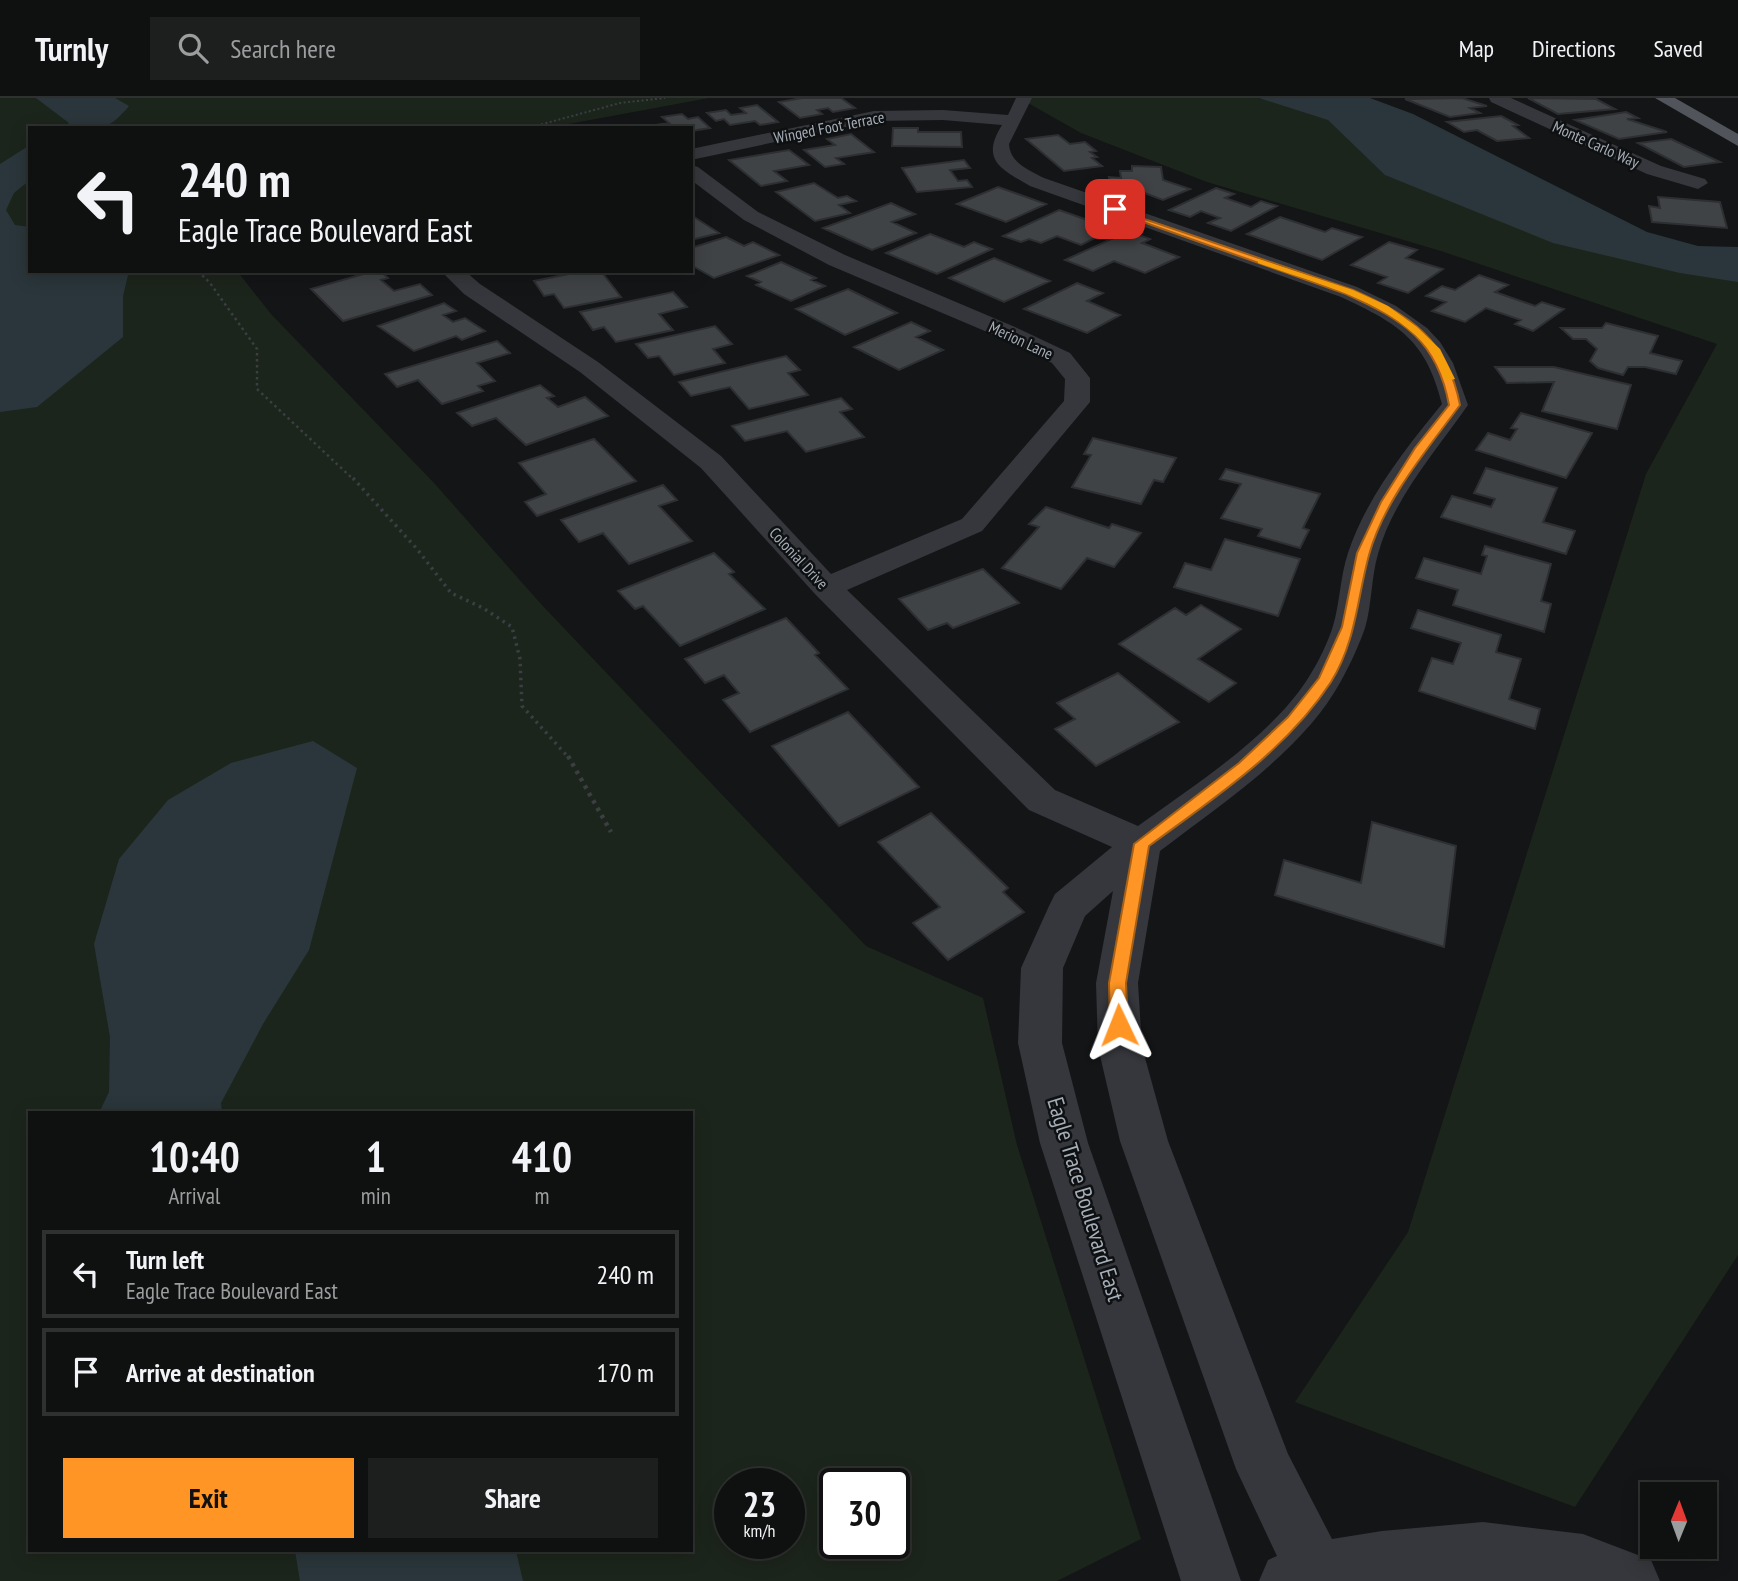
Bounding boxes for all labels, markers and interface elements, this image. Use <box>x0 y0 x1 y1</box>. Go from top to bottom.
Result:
search box <box>150 17 640 80</box>
text: Turnly <box>35 27 108 70</box>
icon: search <box>174 29 212 67</box>
text: Search here <box>230 32 336 65</box>
text: Map <box>1459 33 1494 64</box>
text: Directions <box>1532 33 1616 64</box>
text: Saved <box>1654 33 1703 64</box>
street label: Winged Foot Terrace <box>772 106 886 148</box>
street label: Monte Carlo Way <box>1550 116 1642 172</box>
text: 240 m <box>178 147 291 211</box>
icon: left <box>63 154 154 245</box>
pin <box>1085 179 1145 239</box>
icon: arrive <box>1096 190 1134 228</box>
text: Eagle Trace Boulevard East <box>178 209 473 251</box>
street label: Merion Lane <box>986 316 1056 364</box>
street label: Colonial Drive <box>765 523 833 593</box>
position arrow <box>1082 988 1156 1062</box>
street label: Eagle Trace Boulevard East <box>1041 1093 1131 1305</box>
text: 10:40 <box>149 1129 240 1184</box>
text: 1 <box>366 1129 386 1184</box>
text: 410 <box>512 1129 572 1184</box>
text: Arrival <box>168 1181 220 1210</box>
text: min <box>361 1181 391 1210</box>
text: m <box>534 1181 549 1210</box>
text: Turn left <box>126 1243 204 1276</box>
icon: left <box>67 1255 105 1293</box>
text: 240 m <box>596 1258 654 1291</box>
text: Eagle Trace Boulevard East <box>126 1276 338 1305</box>
icon: arrive <box>67 1353 105 1391</box>
text: Arrive at destination <box>126 1356 315 1389</box>
text: 170 m <box>596 1356 654 1389</box>
button: Exit <box>63 1458 354 1538</box>
button: Share <box>368 1458 658 1538</box>
speed limit sign: 30 <box>819 1468 910 1559</box>
text: 23 <box>743 1481 776 1527</box>
north arrow <box>1640 1482 1717 1559</box>
map controls <box>1640 1482 1717 1559</box>
text: km/h <box>744 1519 775 1542</box>

